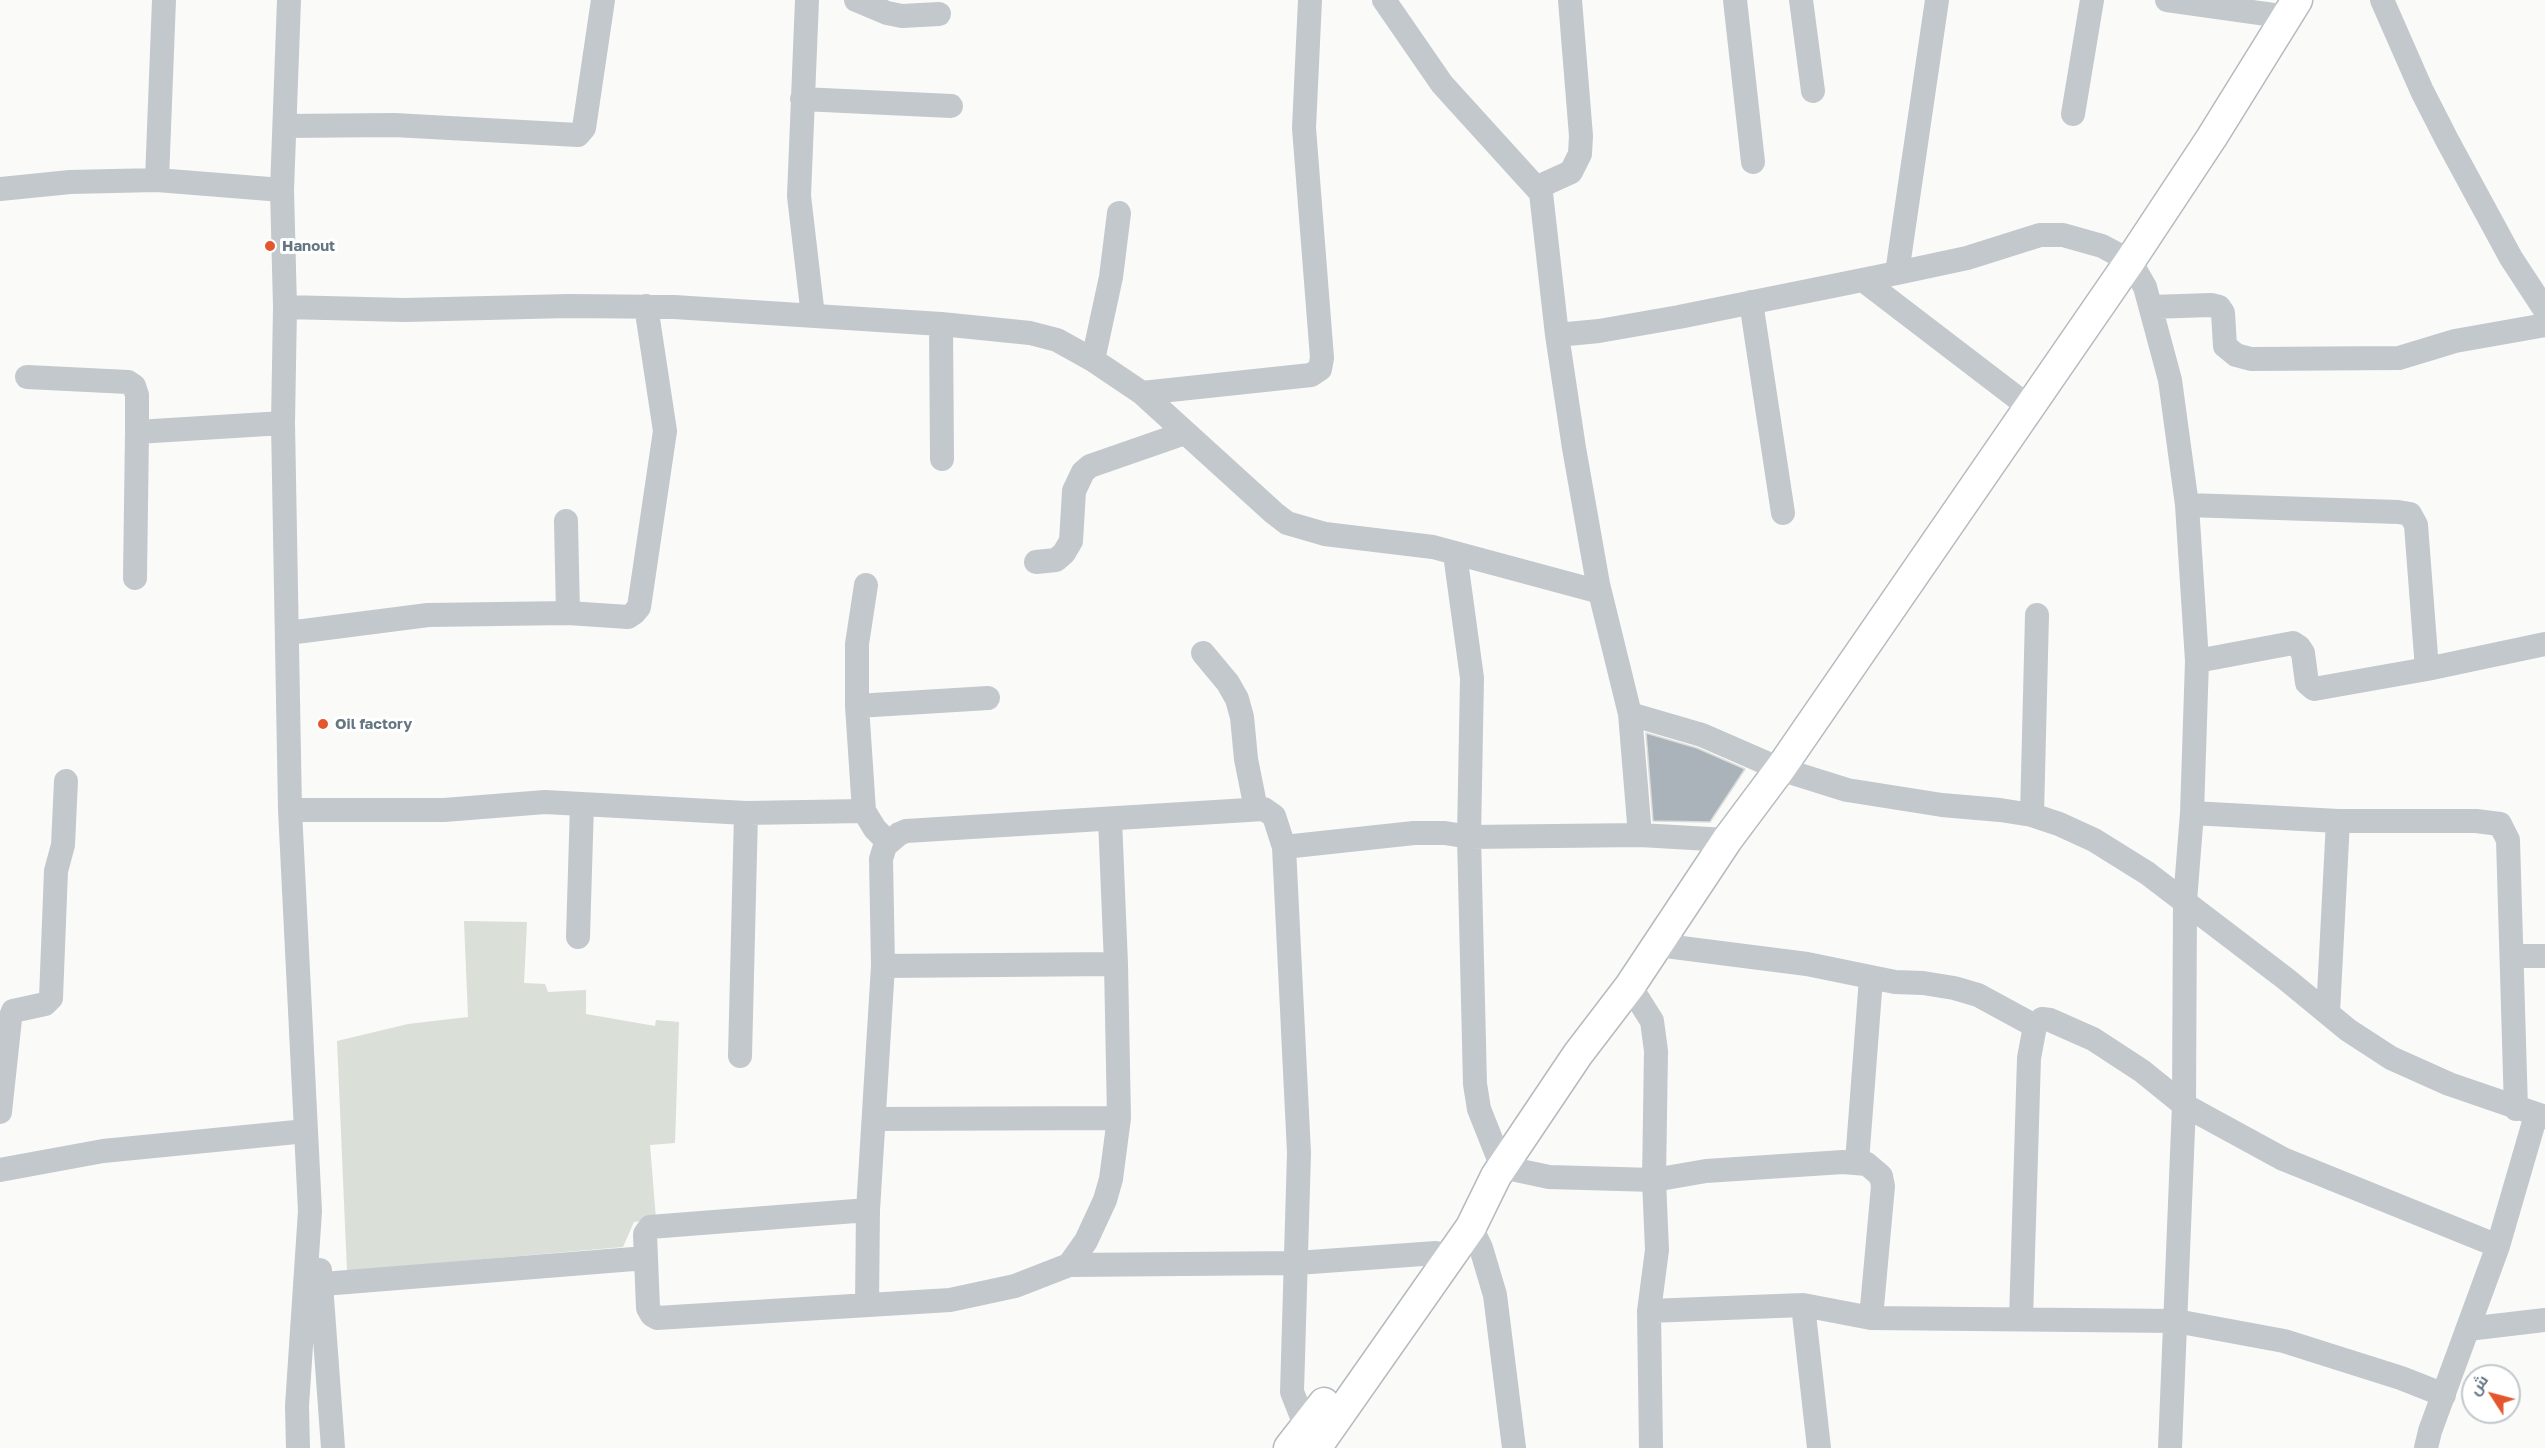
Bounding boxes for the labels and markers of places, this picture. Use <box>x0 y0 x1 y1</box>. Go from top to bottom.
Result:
place label: Hanout <box>282 237 335 255</box>
marker: Hanout <box>263 239 277 253</box>
place label: Oil factory <box>335 715 412 733</box>
marker: Oil factory <box>316 717 330 731</box>

